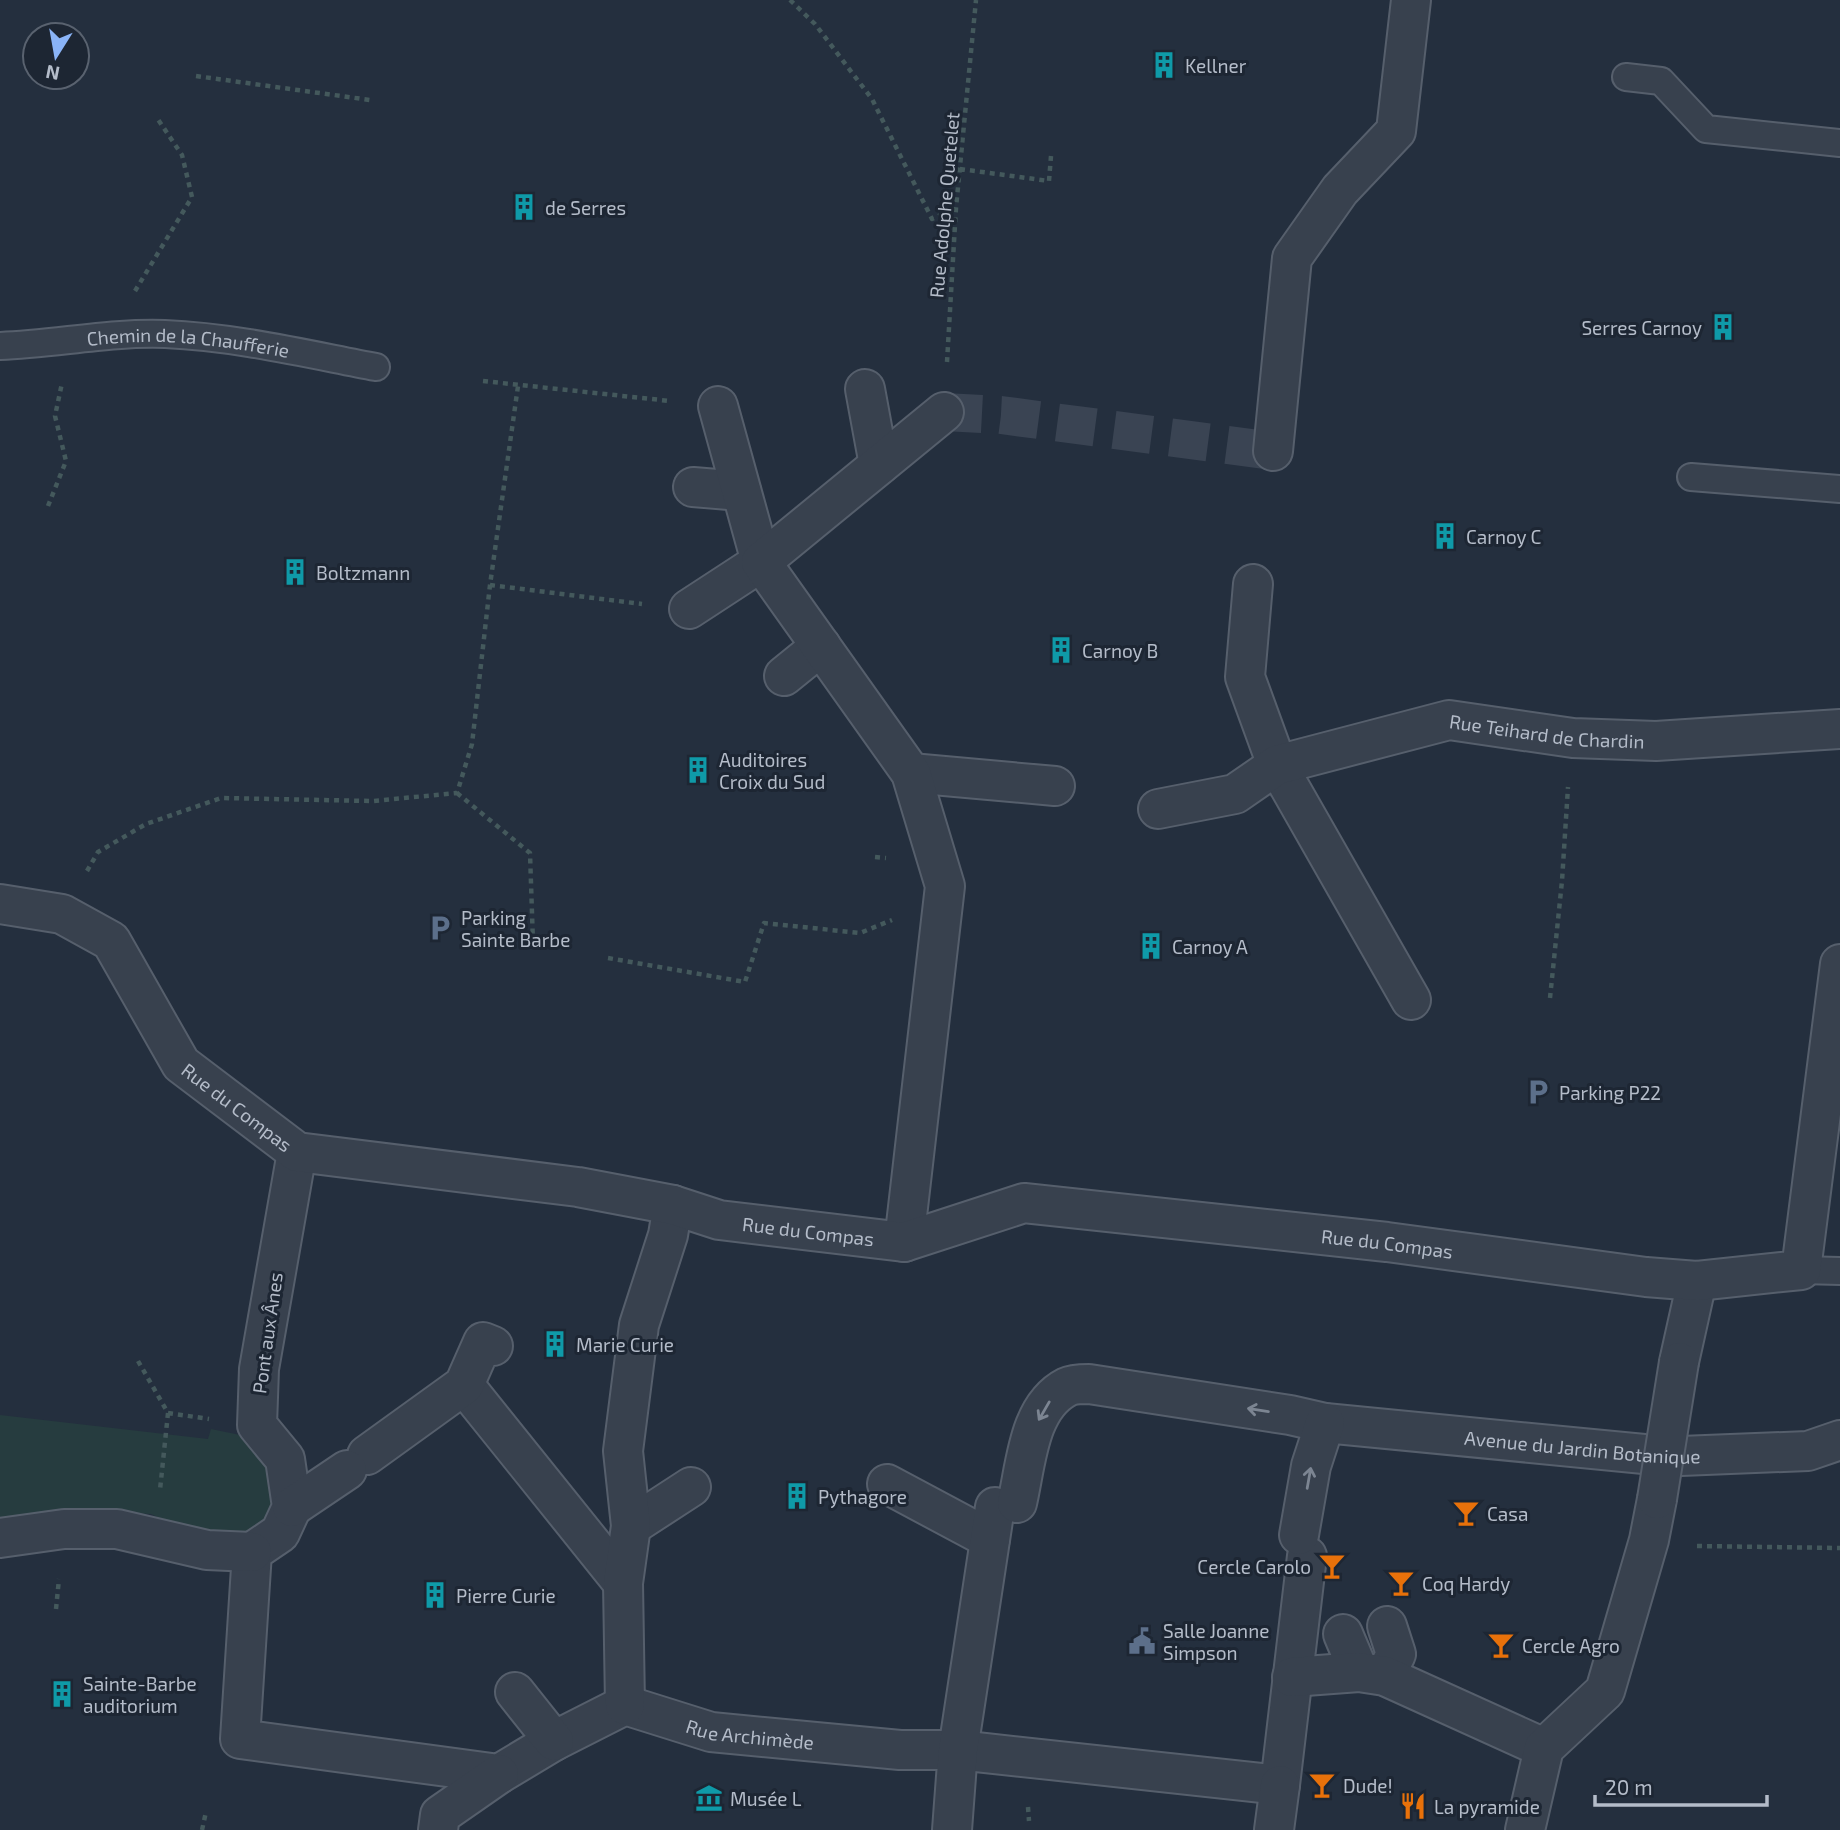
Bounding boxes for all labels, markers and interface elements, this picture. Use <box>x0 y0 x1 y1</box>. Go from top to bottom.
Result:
north arrow <box>21 21 91 91</box>
building icon: Kellner <box>1149 50 1179 80</box>
place label: Kellner <box>1185 54 1247 77</box>
text: N <box>44 61 62 86</box>
street label: Rue Adolphe Quetelet <box>924 111 964 299</box>
building icon: de Serres <box>509 192 539 222</box>
place label: de Serres <box>545 196 626 219</box>
building icon: Serres Carnoy <box>1708 312 1738 342</box>
place label: Serres Carnoy <box>1581 316 1702 339</box>
street label: Chemin de la Chaufferie <box>86 322 291 361</box>
building icon: Carnoy C <box>1430 521 1460 551</box>
place label: Carnoy C <box>1466 525 1541 548</box>
building icon: Boltzmann <box>280 557 310 587</box>
place label: Boltzmann <box>316 561 410 584</box>
building icon: Carnoy B <box>1046 635 1076 665</box>
place label: Carnoy B <box>1082 639 1158 662</box>
street label: Rue Teihard de Chardin <box>1448 709 1645 752</box>
place label: Auditoires Croix du Sud <box>719 748 825 793</box>
building icon: Auditoires Croix du Sud <box>683 755 713 785</box>
place label: Parking Sainte Barbe <box>461 906 570 951</box>
parking icon: Parking Sainte Barbe <box>425 913 455 943</box>
building icon: Carnoy A <box>1136 931 1166 961</box>
place label: Carnoy A <box>1172 935 1248 958</box>
street label: Rue du Compas <box>178 1058 297 1156</box>
parking icon: Parking P22 <box>1523 1077 1553 1107</box>
place label: Parking P22 <box>1559 1081 1661 1104</box>
street label: Rue du Compas <box>741 1211 875 1250</box>
street label: Rue du Compas <box>1320 1224 1454 1262</box>
street label: Pont aux Ânes <box>247 1271 287 1395</box>
building icon: Marie Curie <box>540 1329 570 1359</box>
place label: Marie Curie <box>576 1333 674 1356</box>
one-way arrow <box>1037 1401 1051 1421</box>
one-way arrow <box>1247 1403 1270 1416</box>
street label: Avenue du Jardin Botanique <box>1463 1425 1701 1468</box>
one-way arrow <box>1303 1467 1316 1490</box>
building icon: Pythagore <box>782 1481 812 1511</box>
place label: Pythagore <box>818 1485 907 1508</box>
bar icon: Casa <box>1451 1498 1481 1528</box>
place label: Casa <box>1487 1502 1528 1525</box>
bar icon: Cercle Carolo <box>1317 1551 1347 1581</box>
place label: Cercle Carolo <box>1197 1555 1311 1578</box>
bar icon: Coq Hardy <box>1386 1568 1416 1598</box>
place label: Coq Hardy <box>1422 1572 1510 1595</box>
building icon: Pierre Curie <box>420 1580 450 1610</box>
place label: Pierre Curie <box>456 1584 556 1607</box>
place label: Salle Joanne Simpson <box>1163 1619 1269 1664</box>
public building icon: Salle Joanne Simpson <box>1127 1626 1157 1656</box>
bar icon: Cercle Agro <box>1486 1630 1516 1660</box>
place label: Cercle Agro <box>1522 1634 1620 1657</box>
place label: Sainte-Barbe auditorium <box>83 1672 197 1717</box>
building icon: Sainte-Barbe auditorium <box>47 1679 77 1709</box>
street label: Rue Archimède <box>683 1713 815 1753</box>
scale bar <box>1595 1764 1766 1808</box>
bar icon: Dude! <box>1307 1770 1337 1800</box>
place label: Dude! <box>1343 1774 1393 1797</box>
text: 20 m <box>1605 1774 1653 1799</box>
museum icon: Musée L <box>694 1783 724 1813</box>
place label: Musée L <box>730 1787 802 1810</box>
restaurant icon: La pyramide <box>1398 1791 1428 1821</box>
place label: La pyramide <box>1434 1795 1540 1818</box>

